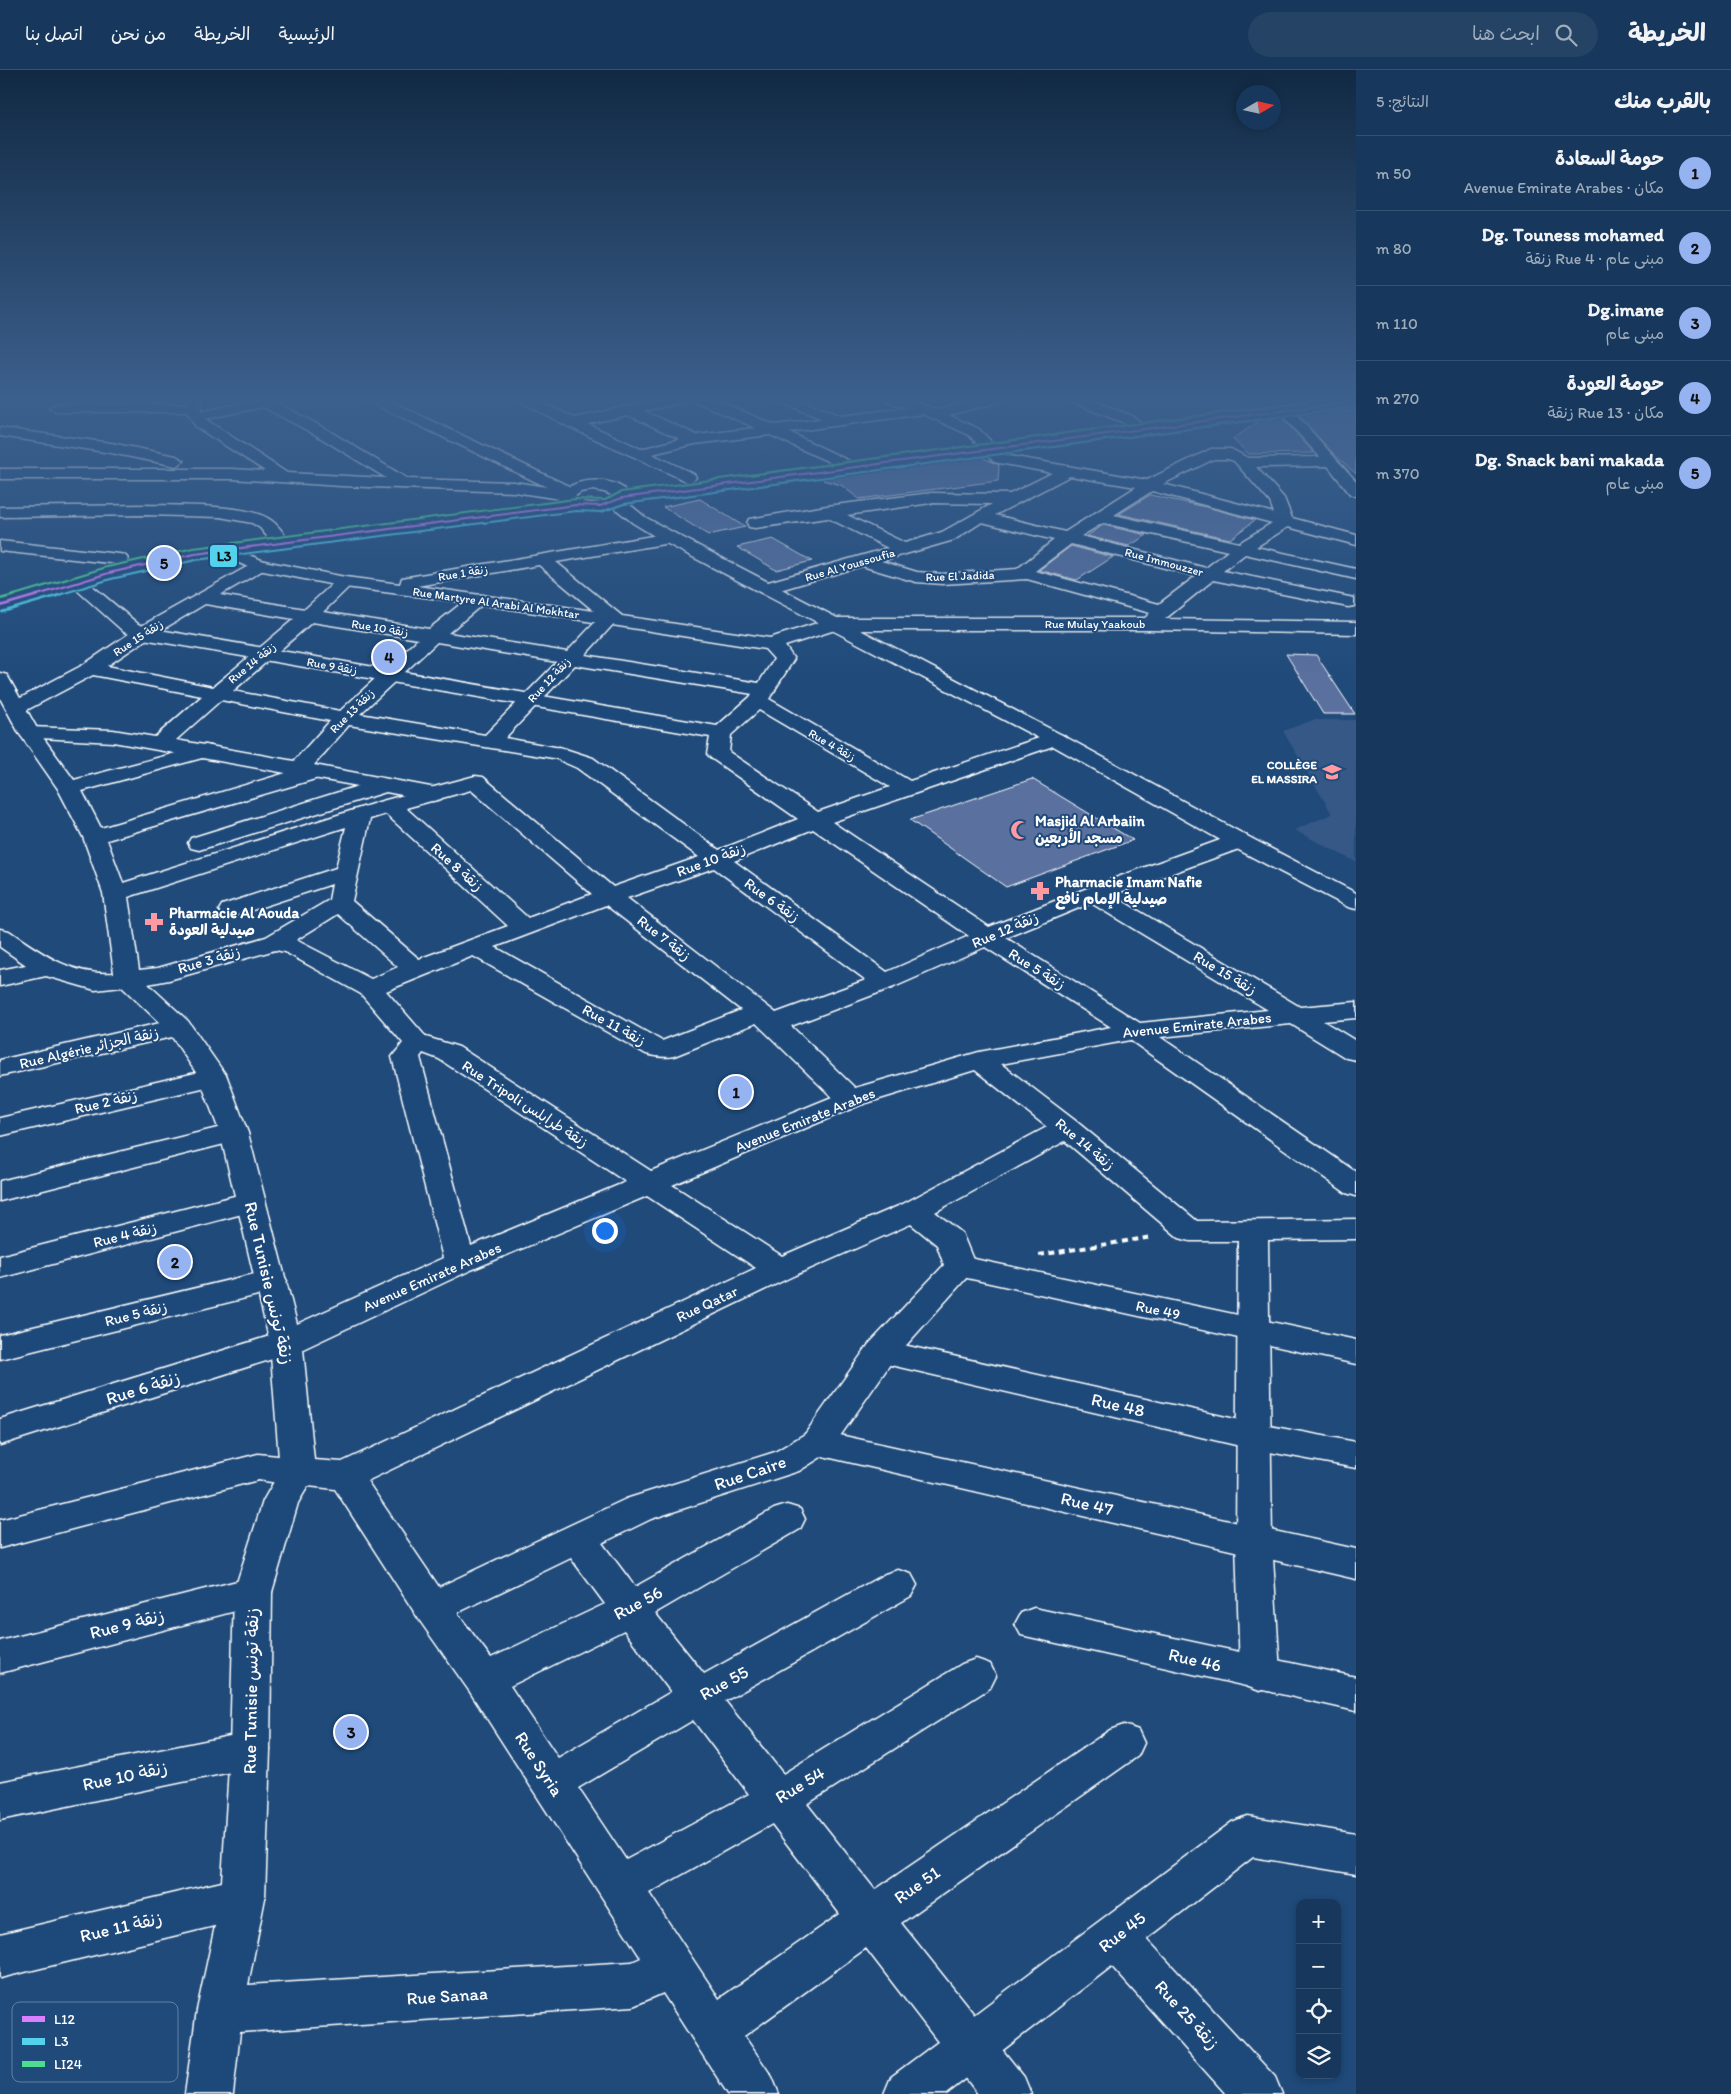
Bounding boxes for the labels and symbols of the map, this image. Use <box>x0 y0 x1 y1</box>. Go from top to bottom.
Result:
north arrow <box>1236 85 1281 130</box>
pin: 5 <box>148 544 180 582</box>
line badge: L3 <box>209 544 238 568</box>
street label: Rue Al Youssoufia <box>803 545 897 585</box>
street label: Rue Immouzzer <box>1123 545 1205 579</box>
text: L3 <box>217 548 232 565</box>
street label: Rue 1 زنقة <box>437 562 489 584</box>
street label: Rue El Jadida <box>925 568 995 584</box>
street label: Rue Martyre Al Arabi Al Mokhtar <box>412 584 581 622</box>
street label: Rue 15 زنقة <box>110 617 166 659</box>
street label: Rue 10 زنقة <box>350 617 410 639</box>
street label: Rue Mulay Yaakoub <box>1045 617 1145 631</box>
pin: 4 <box>373 638 405 676</box>
street label: Rue 14 زنقة <box>225 639 279 687</box>
street label: Rue 9 زنقة <box>306 655 358 677</box>
street label: Rue 12 زنقة <box>525 655 573 705</box>
street label: Rue 13 زنقة <box>327 686 377 736</box>
street label: Rue 4 زنقة <box>806 726 858 764</box>
place label: COLLÈGE EL MASSIRA <box>1251 758 1317 786</box>
school or university icon: COLLÈGE EL MASSIRA <box>1321 761 1343 783</box>
place label: Masjid Al Arbaiin مسجد الأربعين <box>1035 812 1145 847</box>
mosque icon: Masjid Al Arbaiin مسجد الأربعين <box>1009 819 1031 841</box>
street label: Rue 8 زنقة <box>427 839 487 895</box>
street label: Rue 10 زنقة <box>674 839 748 881</box>
place label: Pharmacie Imam Nafie صيدلية الإمام نافع <box>1055 873 1202 910</box>
street label: Rue 6 زنقة <box>741 874 803 926</box>
pharmacy icon: Pharmacie Imam Nafie صيدلية الإمام نافع <box>1029 880 1051 902</box>
place label: Pharmacie Al Aouda صيدلية العودة <box>169 904 299 940</box>
street label: Rue 12 زنقة <box>969 908 1041 952</box>
pharmacy icon: Pharmacie Al Aouda صيدلية العودة <box>143 911 165 933</box>
street label: Rue 7 زنقة <box>634 911 694 965</box>
street label: Rue 3 زنقة <box>176 943 242 977</box>
street label: Rue 5 زنقة <box>1005 944 1069 994</box>
street label: Rue 15 زنقة <box>1190 947 1260 999</box>
street label: Rue 11 زنقة <box>579 1000 649 1050</box>
street label: Avenue Emirate Arabes <box>1122 1008 1273 1042</box>
street label: Rue Algérie زنقة الجزائر <box>18 1023 160 1073</box>
street label: Rue Tripoli زنقة طرابلس <box>459 1057 591 1151</box>
pin: 1 <box>720 1073 752 1111</box>
street label: Avenue Emirate Arabes <box>732 1084 878 1156</box>
street label: Rue 2 زنقة <box>73 1086 139 1118</box>
street label: Rue 14 زنقة <box>1052 1114 1118 1174</box>
street label: Rue Tunisie زنقة تونس <box>240 1199 298 1367</box>
street label: Rue 4 زنقة <box>91 1218 159 1252</box>
your location <box>592 1218 618 1244</box>
street label: Avenue Emirate Arabes <box>360 1238 504 1316</box>
pin: 2 <box>159 1243 191 1281</box>
street label: Rue Qatar <box>673 1282 741 1326</box>
street label: Rue 49 <box>1134 1297 1182 1323</box>
street label: Rue 5 زنقة <box>103 1298 169 1330</box>
street label: Rue 6 زنقة <box>103 1366 183 1410</box>
street label: Rue 48 <box>1089 1388 1147 1422</box>
street label: Rue Caire <box>711 1450 789 1496</box>
street label: Rue 47 <box>1059 1487 1115 1521</box>
street label: Rue 56 <box>610 1581 666 1625</box>
street label: Rue 9 زنقة <box>87 1604 167 1644</box>
street label: Rue Tunisie زنقة تونس <box>239 1608 263 1774</box>
street label: Rue 46 <box>1166 1643 1224 1677</box>
street label: Rue 55 <box>696 1661 752 1705</box>
pin: 3 <box>335 1713 367 1751</box>
street label: Rue Syria <box>510 1728 568 1801</box>
street label: Rue 10 زنقة <box>80 1756 170 1796</box>
street label: Rue 54 <box>771 1762 829 1808</box>
street label: Rue 51 <box>890 1861 944 1909</box>
street label: Rue 11 زنقة <box>78 1907 164 1947</box>
street label: Rue 45 <box>1094 1907 1150 1957</box>
street label: Rue 25 زنقة <box>1150 1976 1224 2054</box>
street label: Rue Sanaa <box>406 1982 488 2010</box>
legend <box>12 2002 178 2082</box>
text: L12 <box>54 2011 76 2028</box>
text: L3 <box>54 2033 69 2050</box>
text: LI24 <box>54 2056 83 2073</box>

